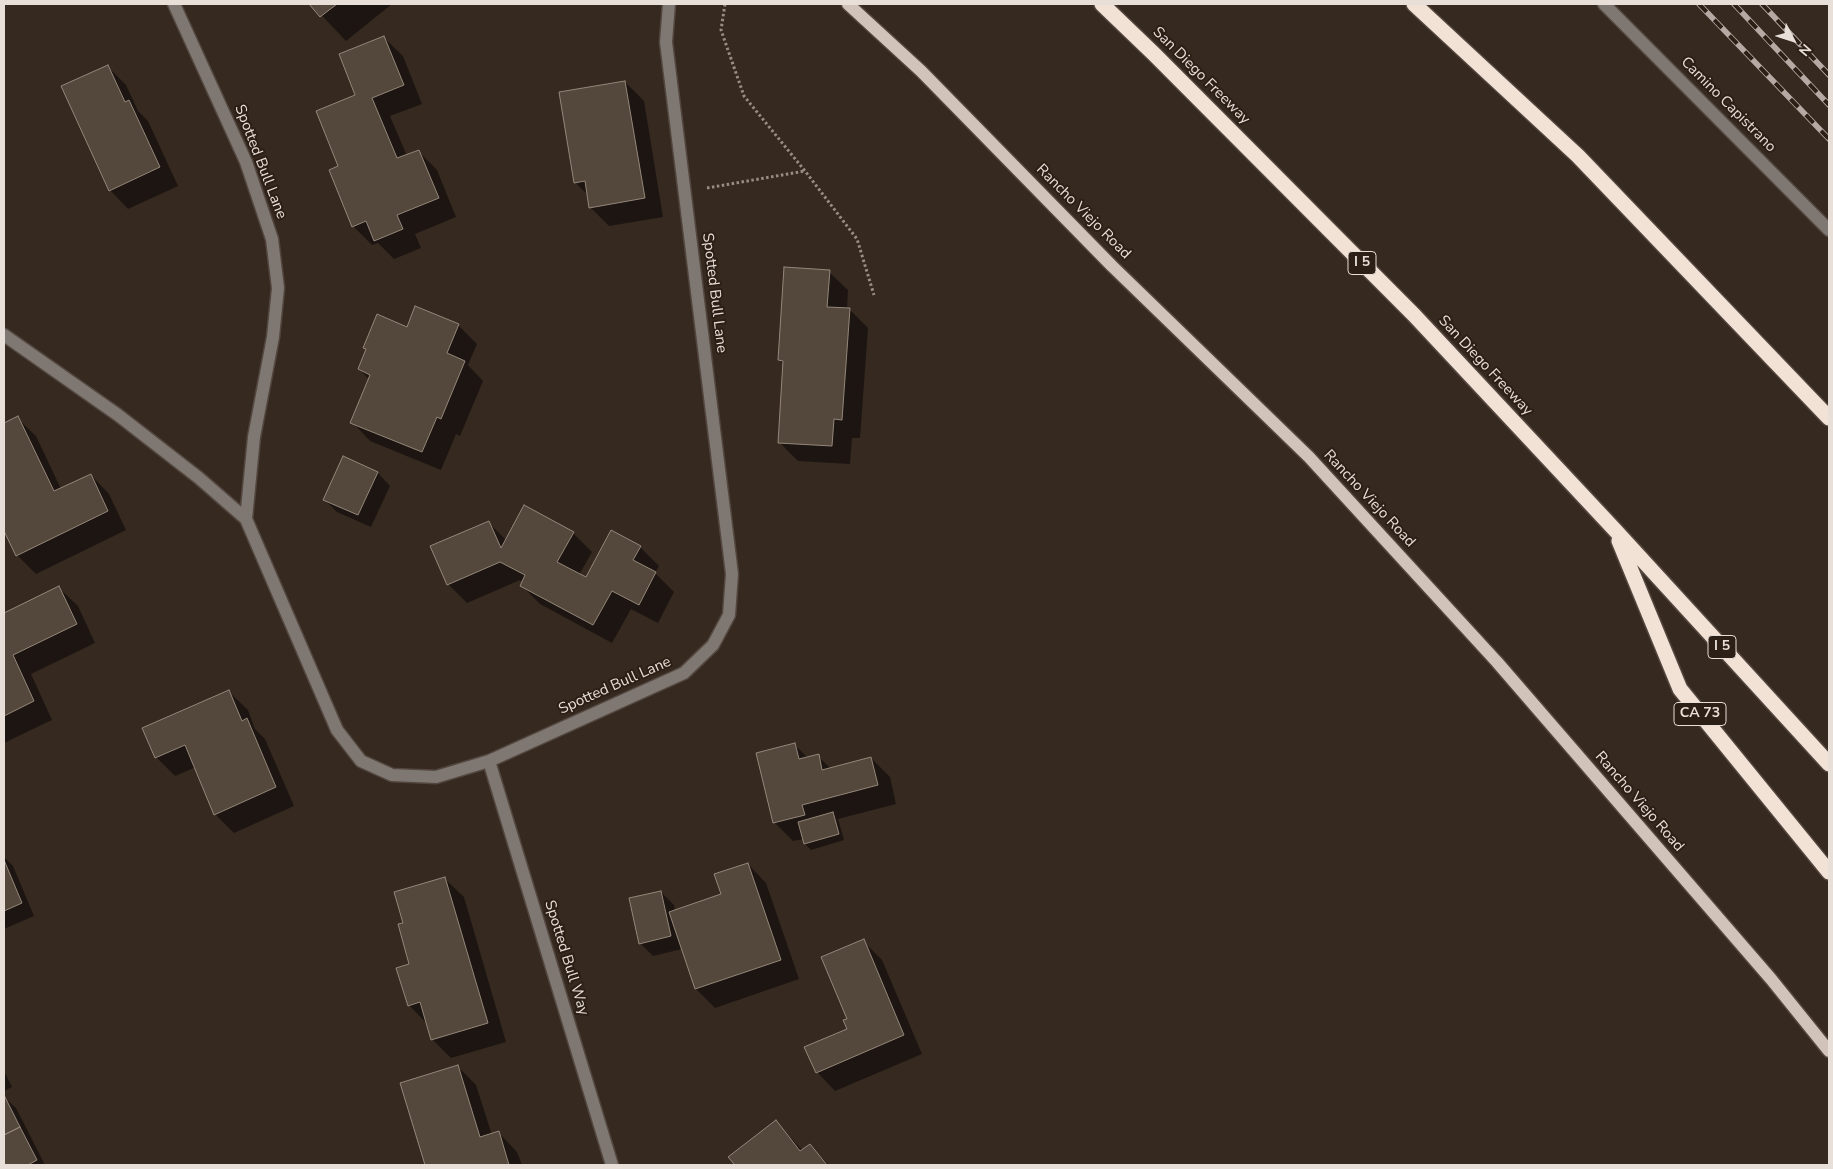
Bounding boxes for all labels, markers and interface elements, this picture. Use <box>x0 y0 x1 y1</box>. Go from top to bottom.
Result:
north arrow <box>1768 15 1818 65</box>
street label: San Diego Freeway <box>1149 24 1253 128</box>
text: N <box>1794 40 1816 60</box>
street label: Camino Capistrano <box>1677 54 1779 156</box>
street label: Spotted Bull Lane <box>230 102 290 222</box>
street label: Rancho Viejo Road <box>1032 161 1134 263</box>
street label: Spotted Bull Lane <box>698 232 730 354</box>
road number: I 5 <box>1348 252 1376 274</box>
street label: San Diego Freeway <box>1434 312 1536 420</box>
street label: Rancho Viejo Road <box>1319 447 1419 551</box>
road number: I 5 <box>1708 636 1736 659</box>
street label: Spotted Bull Lane <box>556 653 674 719</box>
road number: CA 73 <box>1674 702 1726 726</box>
street label: Rancho Viejo Road <box>1591 748 1687 856</box>
street label: Spotted Bull Way <box>540 898 592 1018</box>

